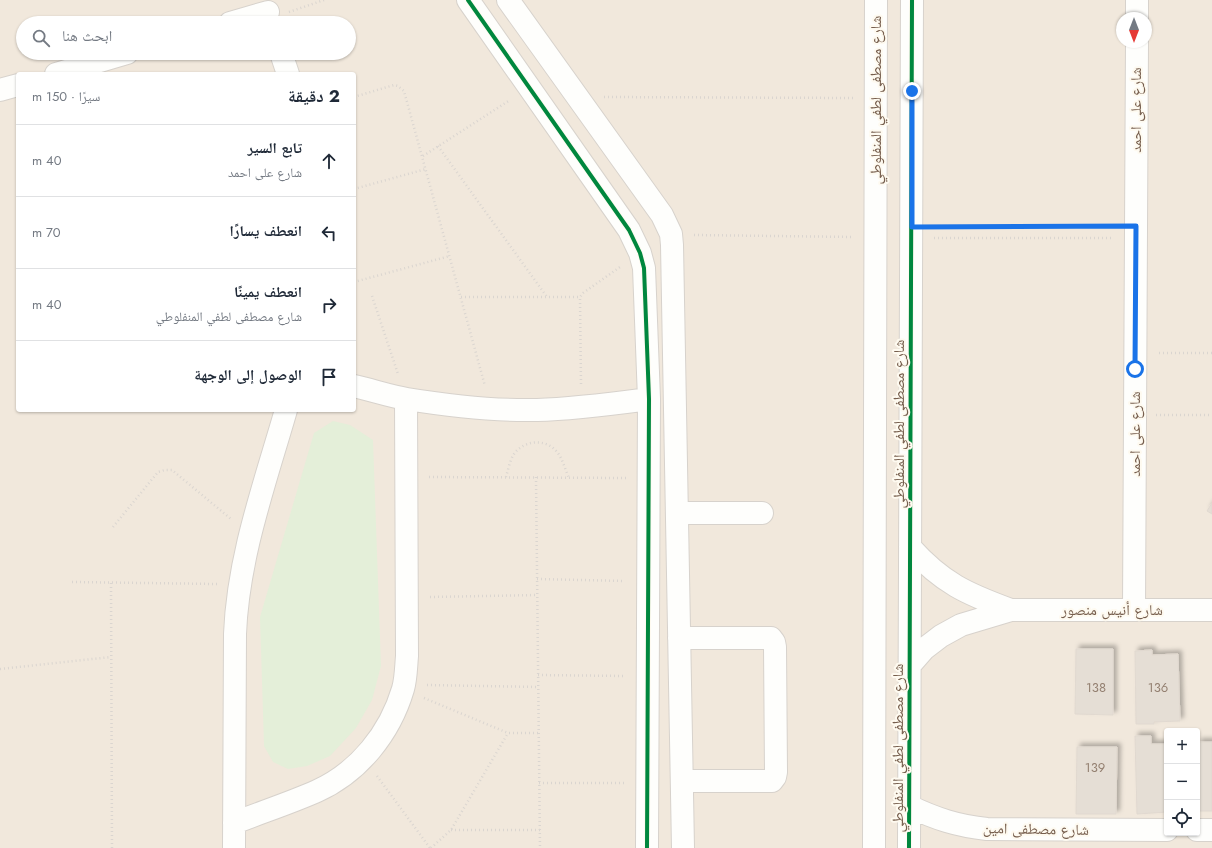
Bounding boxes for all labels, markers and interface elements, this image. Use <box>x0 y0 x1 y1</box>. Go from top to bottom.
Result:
north arrow <box>1116 12 1152 48</box>
street label: شارع مصطفى لطفي المنفلوطي <box>865 15 888 184</box>
search box <box>16 16 356 60</box>
text: ابحث هنا <box>62 25 112 47</box>
icon: search <box>30 27 52 49</box>
street label: شارع على احمد <box>1125 67 1147 153</box>
route end <box>903 82 921 100</box>
text: 2 دقيقة <box>288 84 340 108</box>
text: سيرًا · 150 m <box>32 87 100 106</box>
text: تابع السير <box>247 137 302 159</box>
icon: ahead <box>318 150 340 172</box>
text: 40 m <box>32 151 61 170</box>
text: شارع على احمد <box>228 163 302 182</box>
text: انعطف يسارًا <box>229 220 302 242</box>
icon: left <box>318 222 340 244</box>
text: 70 m <box>32 223 61 242</box>
text: انعطف يمينًا <box>234 281 302 303</box>
icon: right <box>318 294 340 316</box>
text: 40 m <box>32 295 61 314</box>
text: شارع مصطفى لطفي المنفلوطي <box>156 307 302 326</box>
street label: شارع مصطفى لطفي المنفلوطي <box>888 339 911 508</box>
route start <box>1126 360 1144 378</box>
text: الوصول إلى الوجهة <box>194 364 302 386</box>
icon: arrive <box>318 366 340 388</box>
street label: شارع على احمد <box>1124 391 1146 477</box>
street label: شارع أنيس منصور <box>1060 599 1163 621</box>
street label: شارع مصطفى لطفي المنفلوطي <box>887 663 910 832</box>
house number: 138 <box>1086 678 1106 697</box>
house number: 136 <box>1148 678 1168 697</box>
map controls <box>1164 728 1200 836</box>
button: + <box>1164 728 1200 764</box>
house number: 139 <box>1085 758 1105 777</box>
button: − <box>1164 764 1200 800</box>
button: locate <box>1164 800 1200 836</box>
street label: شارع مصطفى امين <box>983 817 1089 841</box>

